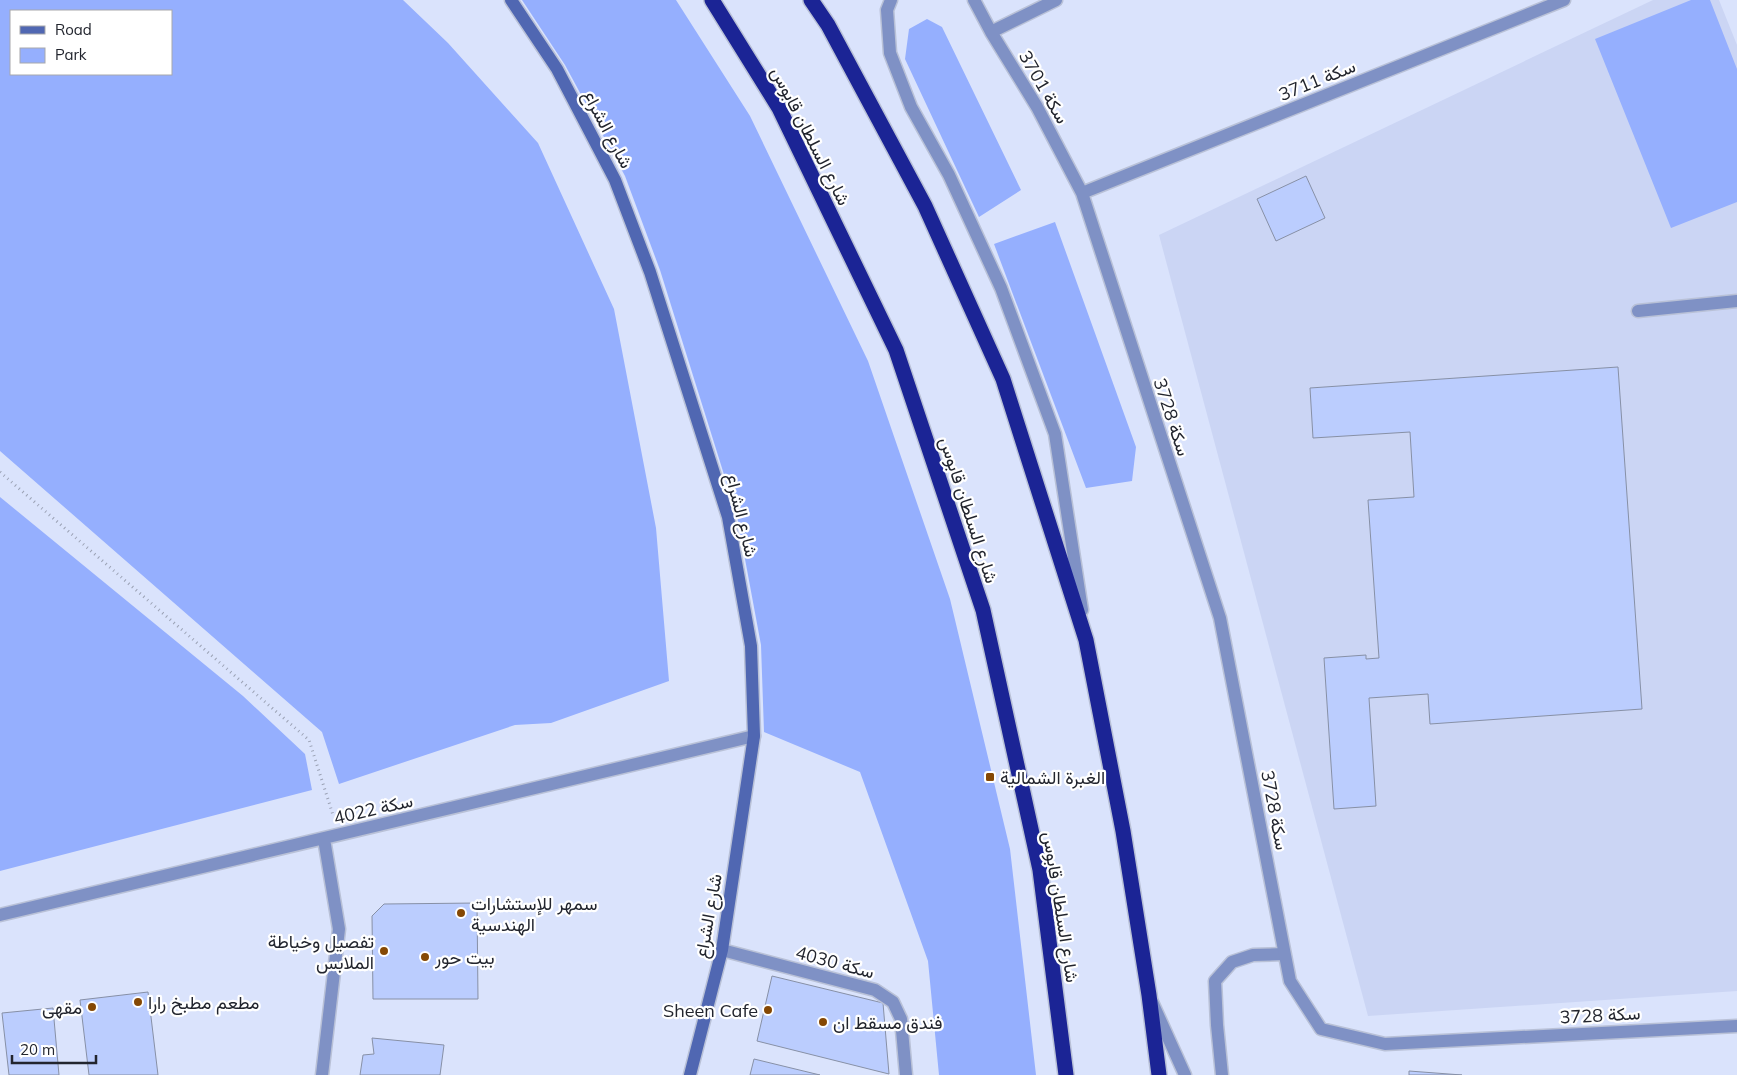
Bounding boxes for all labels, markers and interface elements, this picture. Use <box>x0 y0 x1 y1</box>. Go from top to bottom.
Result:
legend <box>10 10 172 75</box>
text: Road <box>55 20 92 39</box>
text: Park <box>55 45 87 64</box>
street label: سكة 3701 <box>1014 46 1074 128</box>
street label: سكة 3711 <box>1275 54 1359 106</box>
street label: شارع السلطان قابوس <box>765 63 856 210</box>
street label: شارع الشراع <box>577 86 638 173</box>
street label: سكة 3728 <box>1149 375 1195 459</box>
street label: شارع السلطان قابوس <box>934 434 1003 586</box>
street label: شارع الشراع <box>720 471 764 560</box>
place label: الغبرة الشمالية <box>1000 766 1105 789</box>
street label: سكة 3728 <box>1256 768 1294 852</box>
marker: الغبرة الشمالية <box>984 771 996 783</box>
street label: سكة 4022 <box>331 789 415 829</box>
street label: شارع السلطان قابوس <box>1037 830 1084 984</box>
street label: شارع الشراع <box>689 872 728 960</box>
place label: سمهر للإستشارات الهندسية <box>471 892 598 936</box>
marker: سمهر للإستشارات الهندسية <box>455 907 467 919</box>
place label: تفصيل وخياطة الملابس <box>268 930 374 974</box>
street label: سكة 4030 <box>793 940 877 984</box>
marker: تفصيل وخياطة الملابس <box>378 945 390 957</box>
place label: بيت حور <box>434 946 495 969</box>
marker: بيت حور <box>419 951 431 963</box>
place label: مطعم مطبخ رارا <box>148 991 259 1015</box>
place label: مقهى <box>42 996 82 1019</box>
marker: مطعم مطبخ رارا <box>132 996 144 1008</box>
place label: Sheen Cafe <box>663 999 758 1022</box>
marker: مقهى <box>86 1001 98 1013</box>
street label: سكة 3728 <box>1559 1001 1641 1029</box>
marker: Sheen Cafe <box>762 1004 774 1016</box>
place label: فندق مسقط ان <box>833 1011 943 1034</box>
marker: فندق مسقط ان <box>817 1016 829 1028</box>
scale bar <box>12 1032 96 1064</box>
text: 20 m <box>20 1040 55 1059</box>

